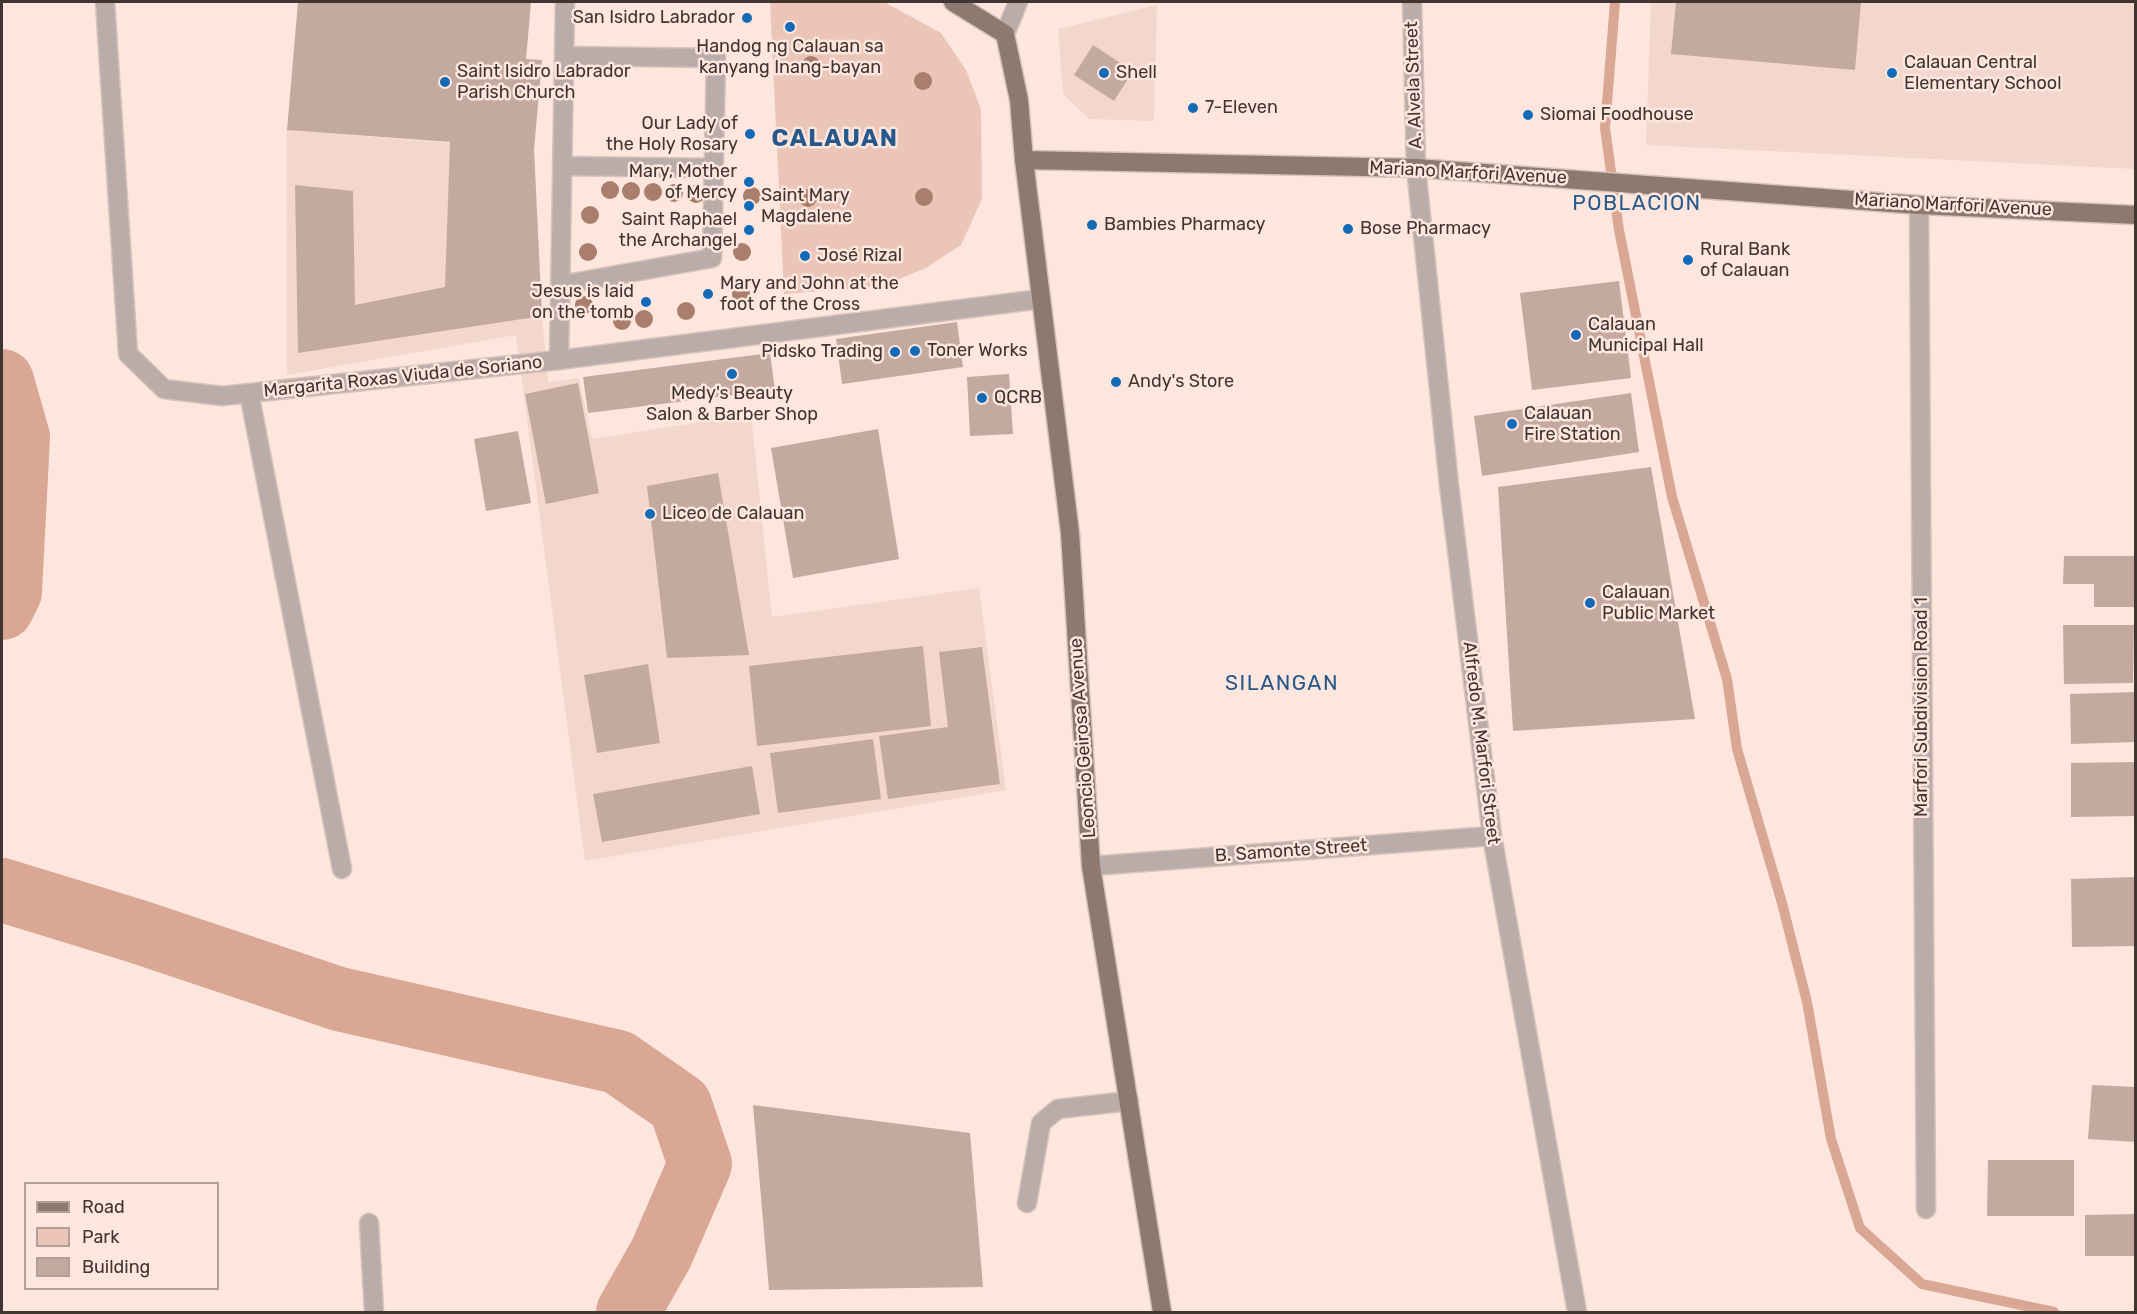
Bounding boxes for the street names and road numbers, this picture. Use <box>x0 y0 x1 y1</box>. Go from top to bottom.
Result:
street label: A. Alvela Street <box>1401 21 1427 149</box>
street label: Mariano Marfori Avenue <box>1369 157 1567 189</box>
street label: Mariano Marfori Avenue <box>1854 189 2052 221</box>
street label: Margarita Roxas Viuda de Soriano <box>263 352 543 402</box>
street label: Marfori Subdivision Road 1 <box>1911 597 1933 817</box>
street label: Leoncio Geirosa Avenue <box>1065 637 1101 839</box>
street label: Alfredo M. Marfori Street <box>1458 640 1504 846</box>
street label: B. Samonte Street <box>1214 835 1368 867</box>

